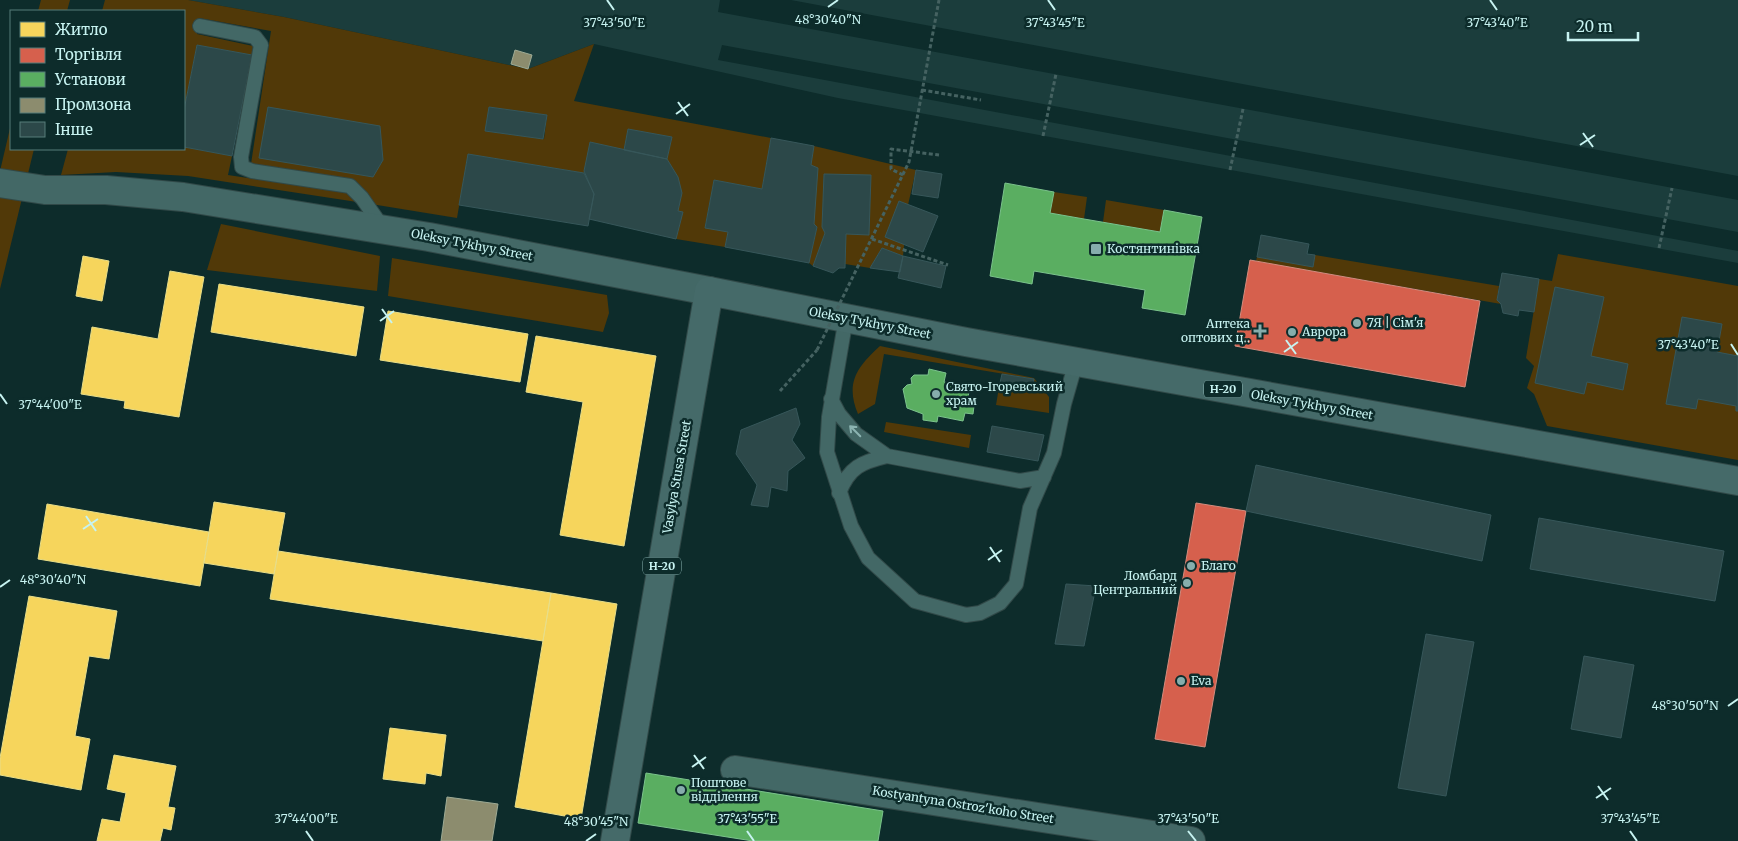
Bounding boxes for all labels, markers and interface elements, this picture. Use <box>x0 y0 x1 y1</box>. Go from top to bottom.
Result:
legend <box>10 10 185 150</box>
scale bar <box>1568 10 1638 42</box>
text: 48°30'40"N <box>795 12 862 27</box>
text: 37°43'50"E <box>583 15 645 30</box>
text: 37°43'45"E <box>1025 15 1085 30</box>
text: 37°43'40"E <box>1466 15 1528 30</box>
text: 20 m <box>1576 17 1613 36</box>
text: Житло <box>55 20 108 39</box>
text: Торгівля <box>55 45 122 64</box>
text: Установи <box>54 70 126 89</box>
text: Промзона <box>55 95 131 114</box>
text: Інше <box>55 120 93 139</box>
street label: Oleksy Tykhyy Street <box>410 225 534 264</box>
place label: Костянтинівка <box>1107 241 1200 256</box>
marker: Костянтинівка <box>1089 242 1103 256</box>
street label: Oleksy Tykhyy Street <box>808 303 932 342</box>
place label: 7Я | Сім'я <box>1367 315 1424 330</box>
place label: Аптека оптових ц‥ <box>1181 316 1251 345</box>
marker: 7Я | Сім'я <box>1351 317 1363 329</box>
place label: Аврора <box>1301 324 1347 339</box>
marker: Аптека оптових ц‥ <box>1254 325 1266 337</box>
marker: Аврора <box>1286 326 1298 338</box>
text: 37°43'40"E <box>1657 337 1719 352</box>
place label: Свято-Ігоревський храм <box>946 379 1063 408</box>
road number: Н-20 <box>1204 380 1242 398</box>
street label: Oleksy Tykhyy Street <box>1250 386 1375 423</box>
marker: Свято-Ігоревський храм <box>930 388 942 400</box>
text: 37°44'00"E <box>18 397 82 412</box>
street label: Vasylya Stusa Street <box>659 419 694 536</box>
one-way arrow <box>849 425 861 438</box>
road number: Н-20 <box>643 558 681 574</box>
place label: Благо <box>1201 558 1236 573</box>
marker: Благо <box>1185 560 1197 572</box>
place label: Ломбард Центральний <box>1093 568 1177 597</box>
text: 48°30'40"N <box>20 572 87 587</box>
marker: Ломбард Центральний <box>1181 577 1193 589</box>
place label: Eva <box>1191 673 1212 688</box>
marker: Eva <box>1175 675 1187 687</box>
text: 48°30'50"N <box>1652 698 1719 713</box>
place label: Поштове відділення <box>691 775 758 804</box>
street label: Kostyantyna Ostroz'koho Street <box>871 783 1055 826</box>
marker: Поштове відділення <box>675 784 687 796</box>
text: 37°44'00"E <box>274 811 338 826</box>
text: 37°43'55"E <box>717 811 777 826</box>
text: 37°43'50"E <box>1157 811 1219 826</box>
text: 37°43'45"E <box>1600 811 1660 826</box>
text: 48°30'45"N <box>564 814 629 829</box>

